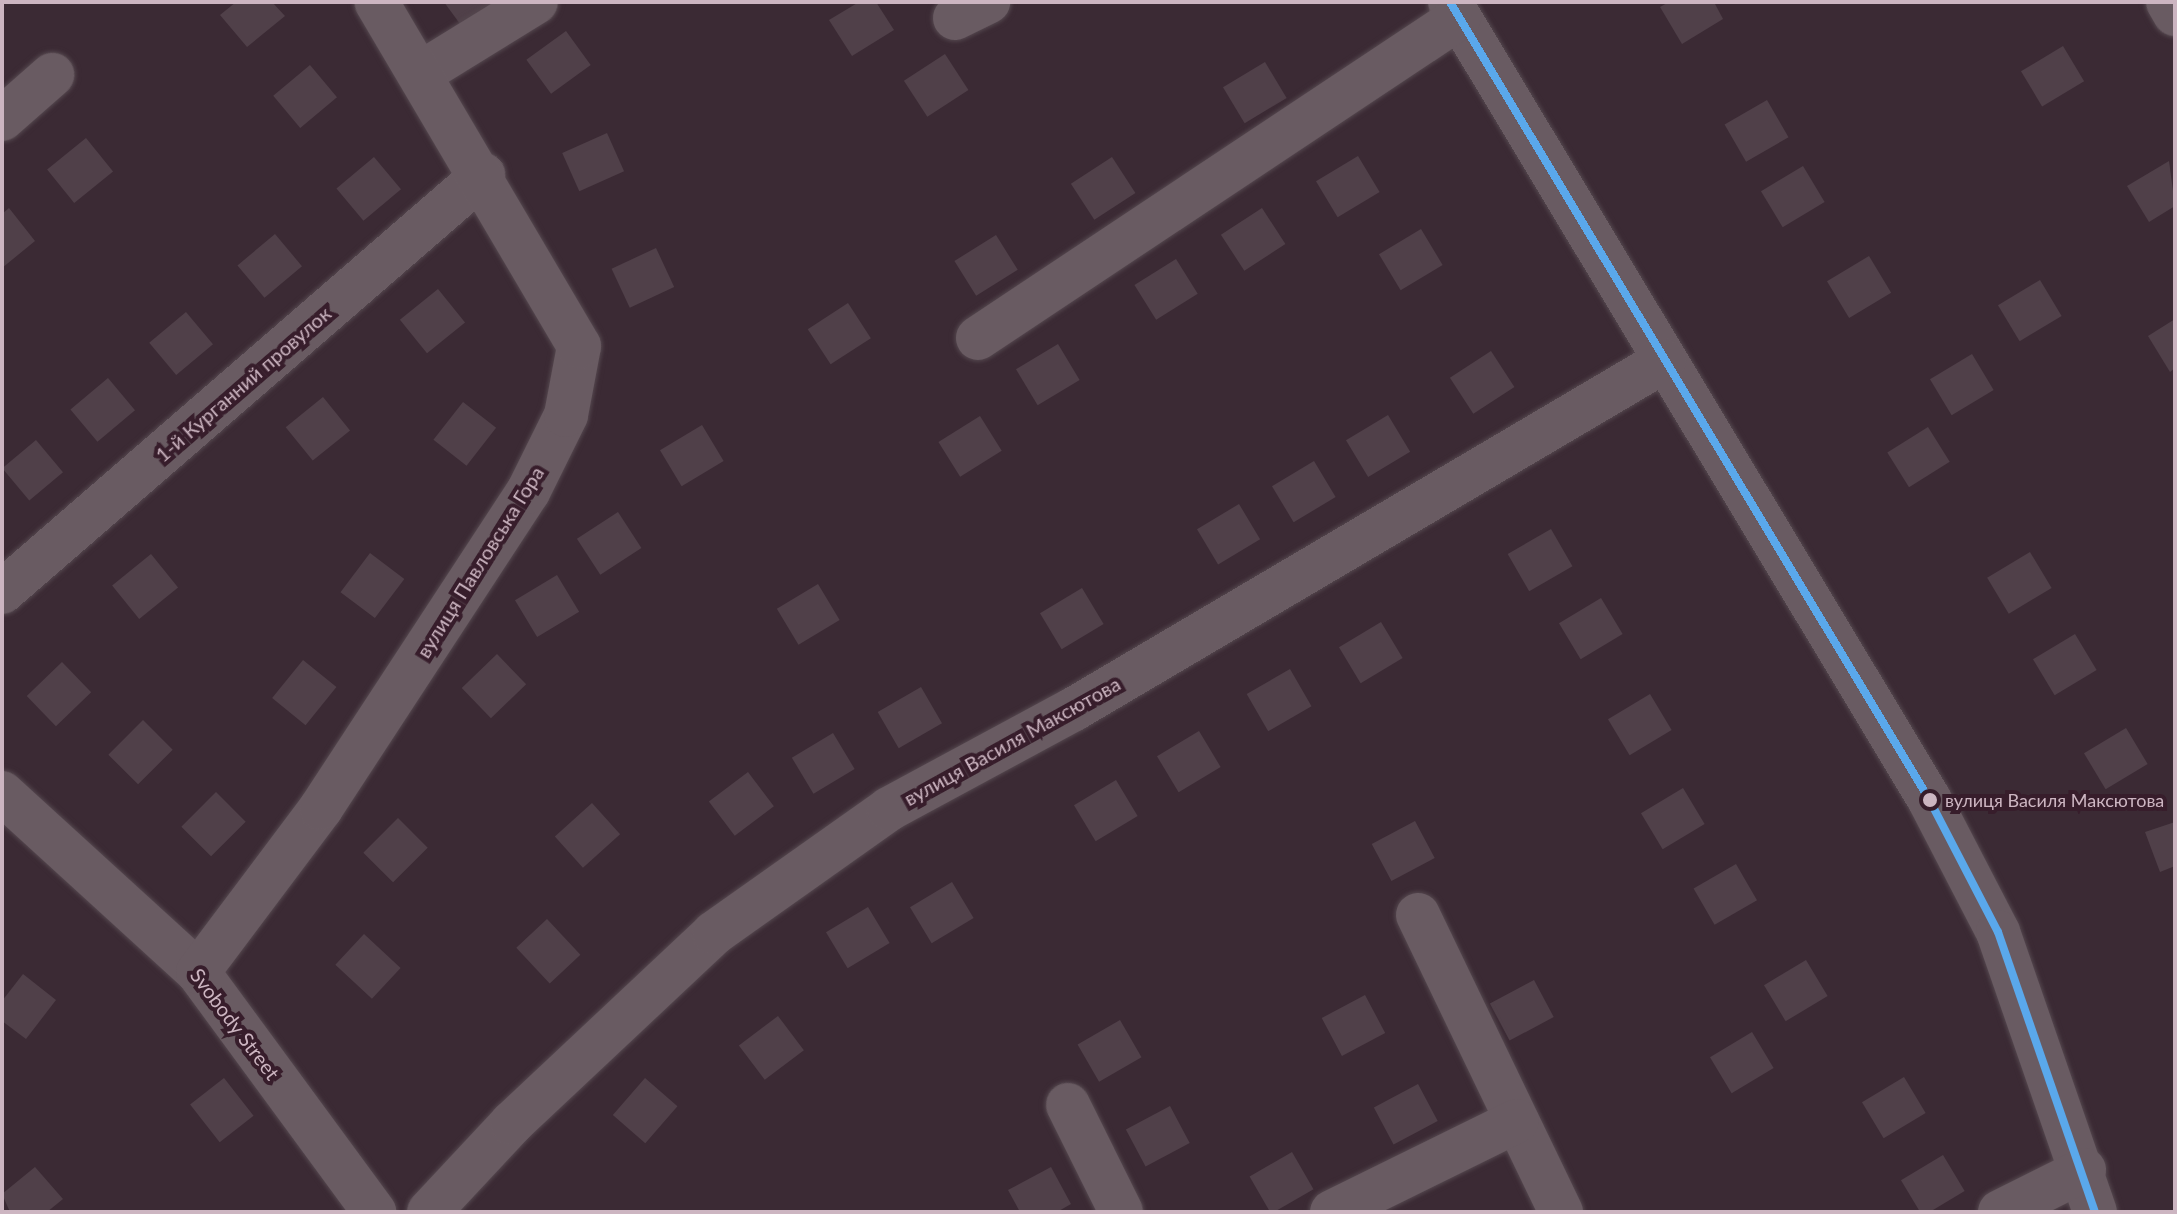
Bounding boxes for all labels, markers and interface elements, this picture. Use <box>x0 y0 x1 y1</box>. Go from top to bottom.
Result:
street label: 1-й Курганний провулок <box>150 301 336 467</box>
street label: вулиця Павловська Гора <box>411 462 549 662</box>
street label: вулиця Василя Максютова <box>900 671 1124 811</box>
place label: вулиця Василя Максютова <box>1945 789 2164 811</box>
marker: вулиця Василя Максютова <box>1922 792 1938 808</box>
street label: Svobody Street <box>185 963 285 1085</box>

